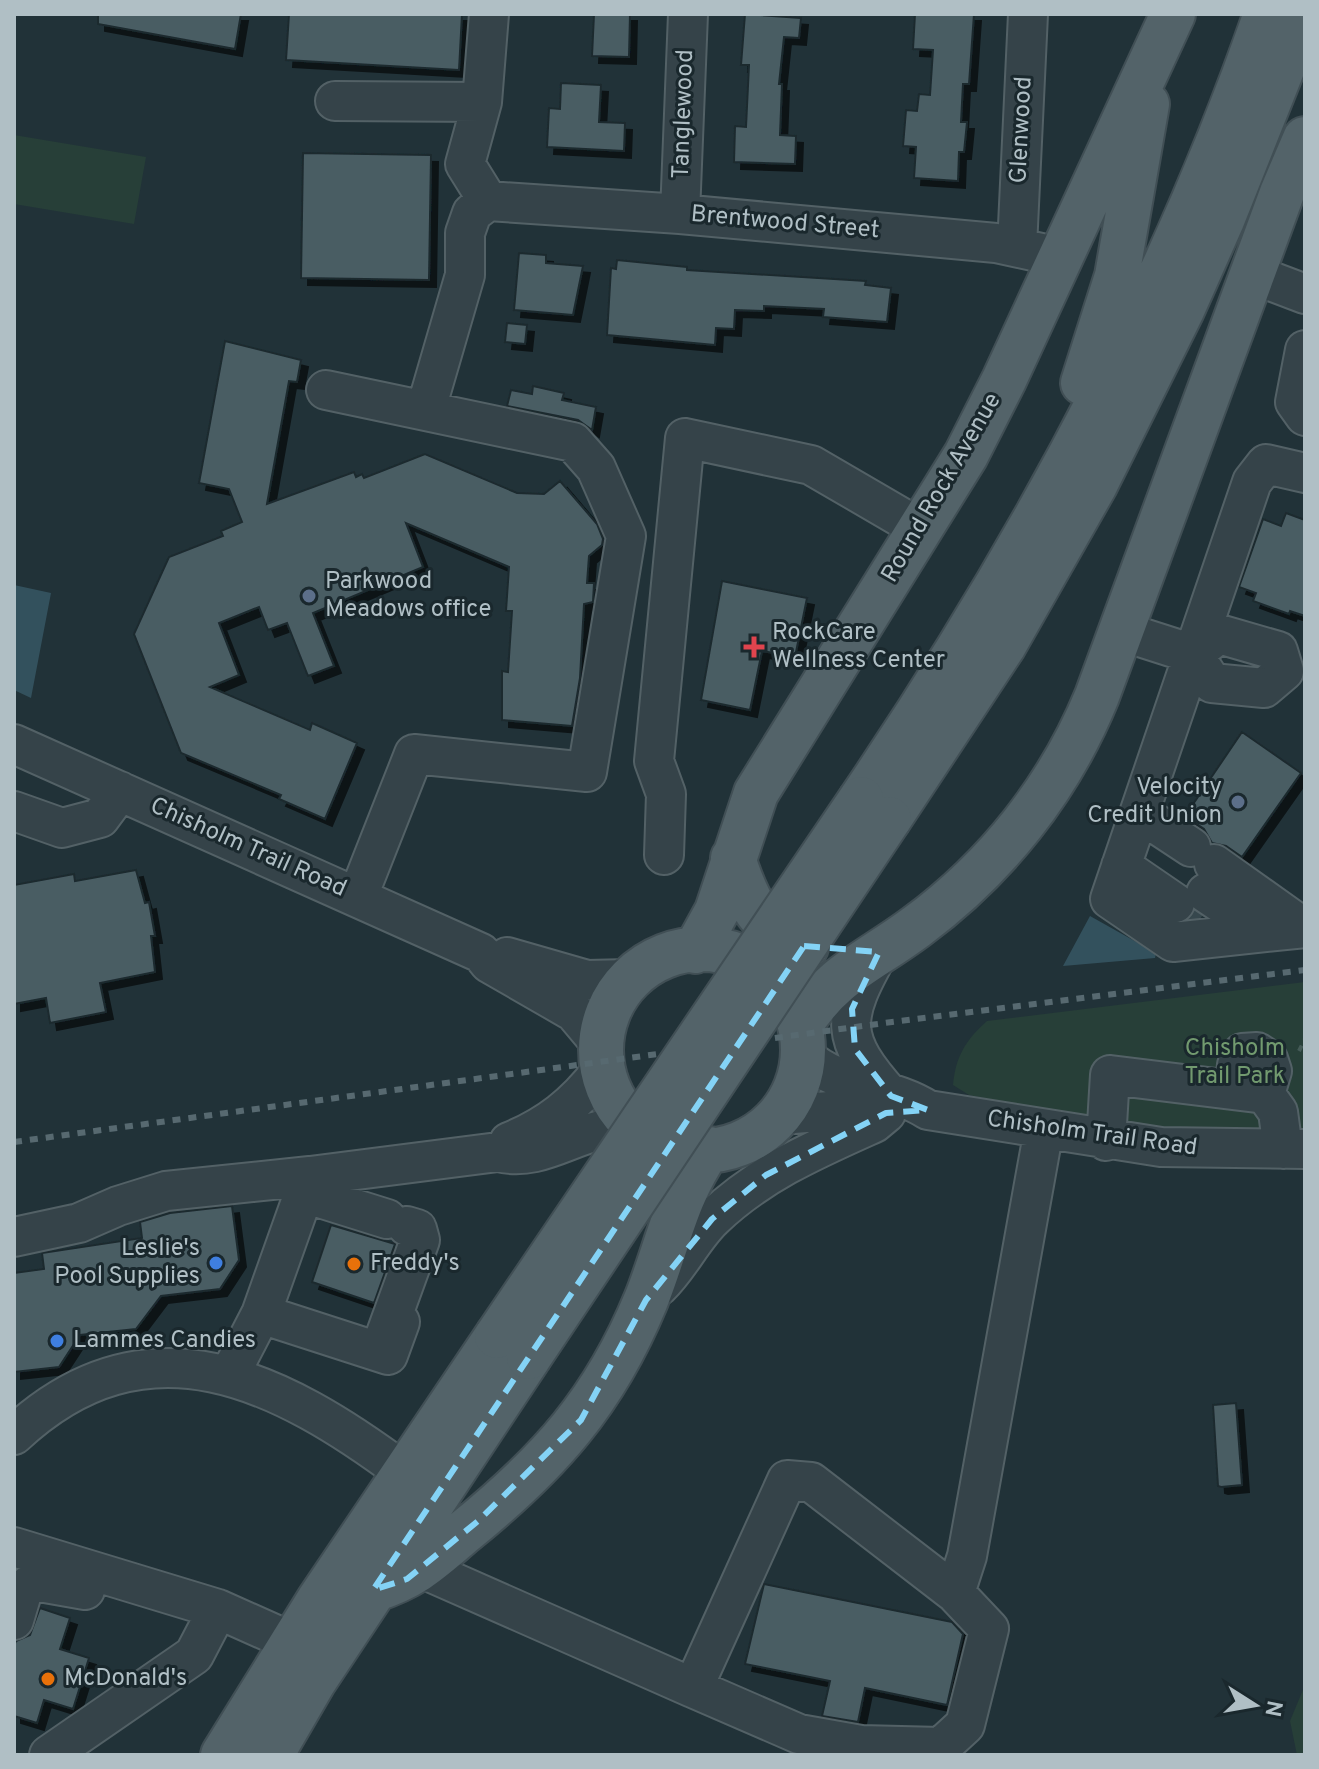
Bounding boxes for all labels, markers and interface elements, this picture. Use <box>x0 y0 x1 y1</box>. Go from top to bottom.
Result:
street label: Tanglewood <box>667 49 701 179</box>
street label: Glenwood <box>1004 76 1040 184</box>
street label: Brentwood Street <box>689 200 881 246</box>
street label: Round Rock Avenue <box>875 388 1009 588</box>
place label: Parkwood Meadows office <box>325 567 491 625</box>
marker: Parkwood Meadows office <box>300 587 318 605</box>
place label: RockCare Wellness Center <box>772 618 945 676</box>
marker: RockCare Wellness Center <box>743 636 765 658</box>
place label: Velocity Credit Union <box>1087 773 1222 831</box>
street label: Chisholm Trail Road <box>145 791 351 905</box>
marker: Velocity Credit Union <box>1229 793 1247 811</box>
park label: Chisholm Trail Park <box>1185 1034 1285 1092</box>
street label: Chisholm Trail Road <box>985 1104 1199 1164</box>
place label: Leslie's Pool Supplies <box>54 1234 200 1292</box>
place label: Freddy's <box>370 1249 460 1279</box>
marker: Leslie's Pool Supplies <box>207 1254 225 1272</box>
marker: Freddy's <box>345 1255 363 1273</box>
place label: Lammes Candies <box>73 1326 256 1356</box>
marker: Lammes Candies <box>48 1332 66 1350</box>
place label: McDonald's <box>64 1664 187 1694</box>
north arrow <box>1215 1665 1295 1745</box>
marker: McDonald's <box>39 1670 57 1688</box>
text: N <box>1257 1698 1287 1719</box>

